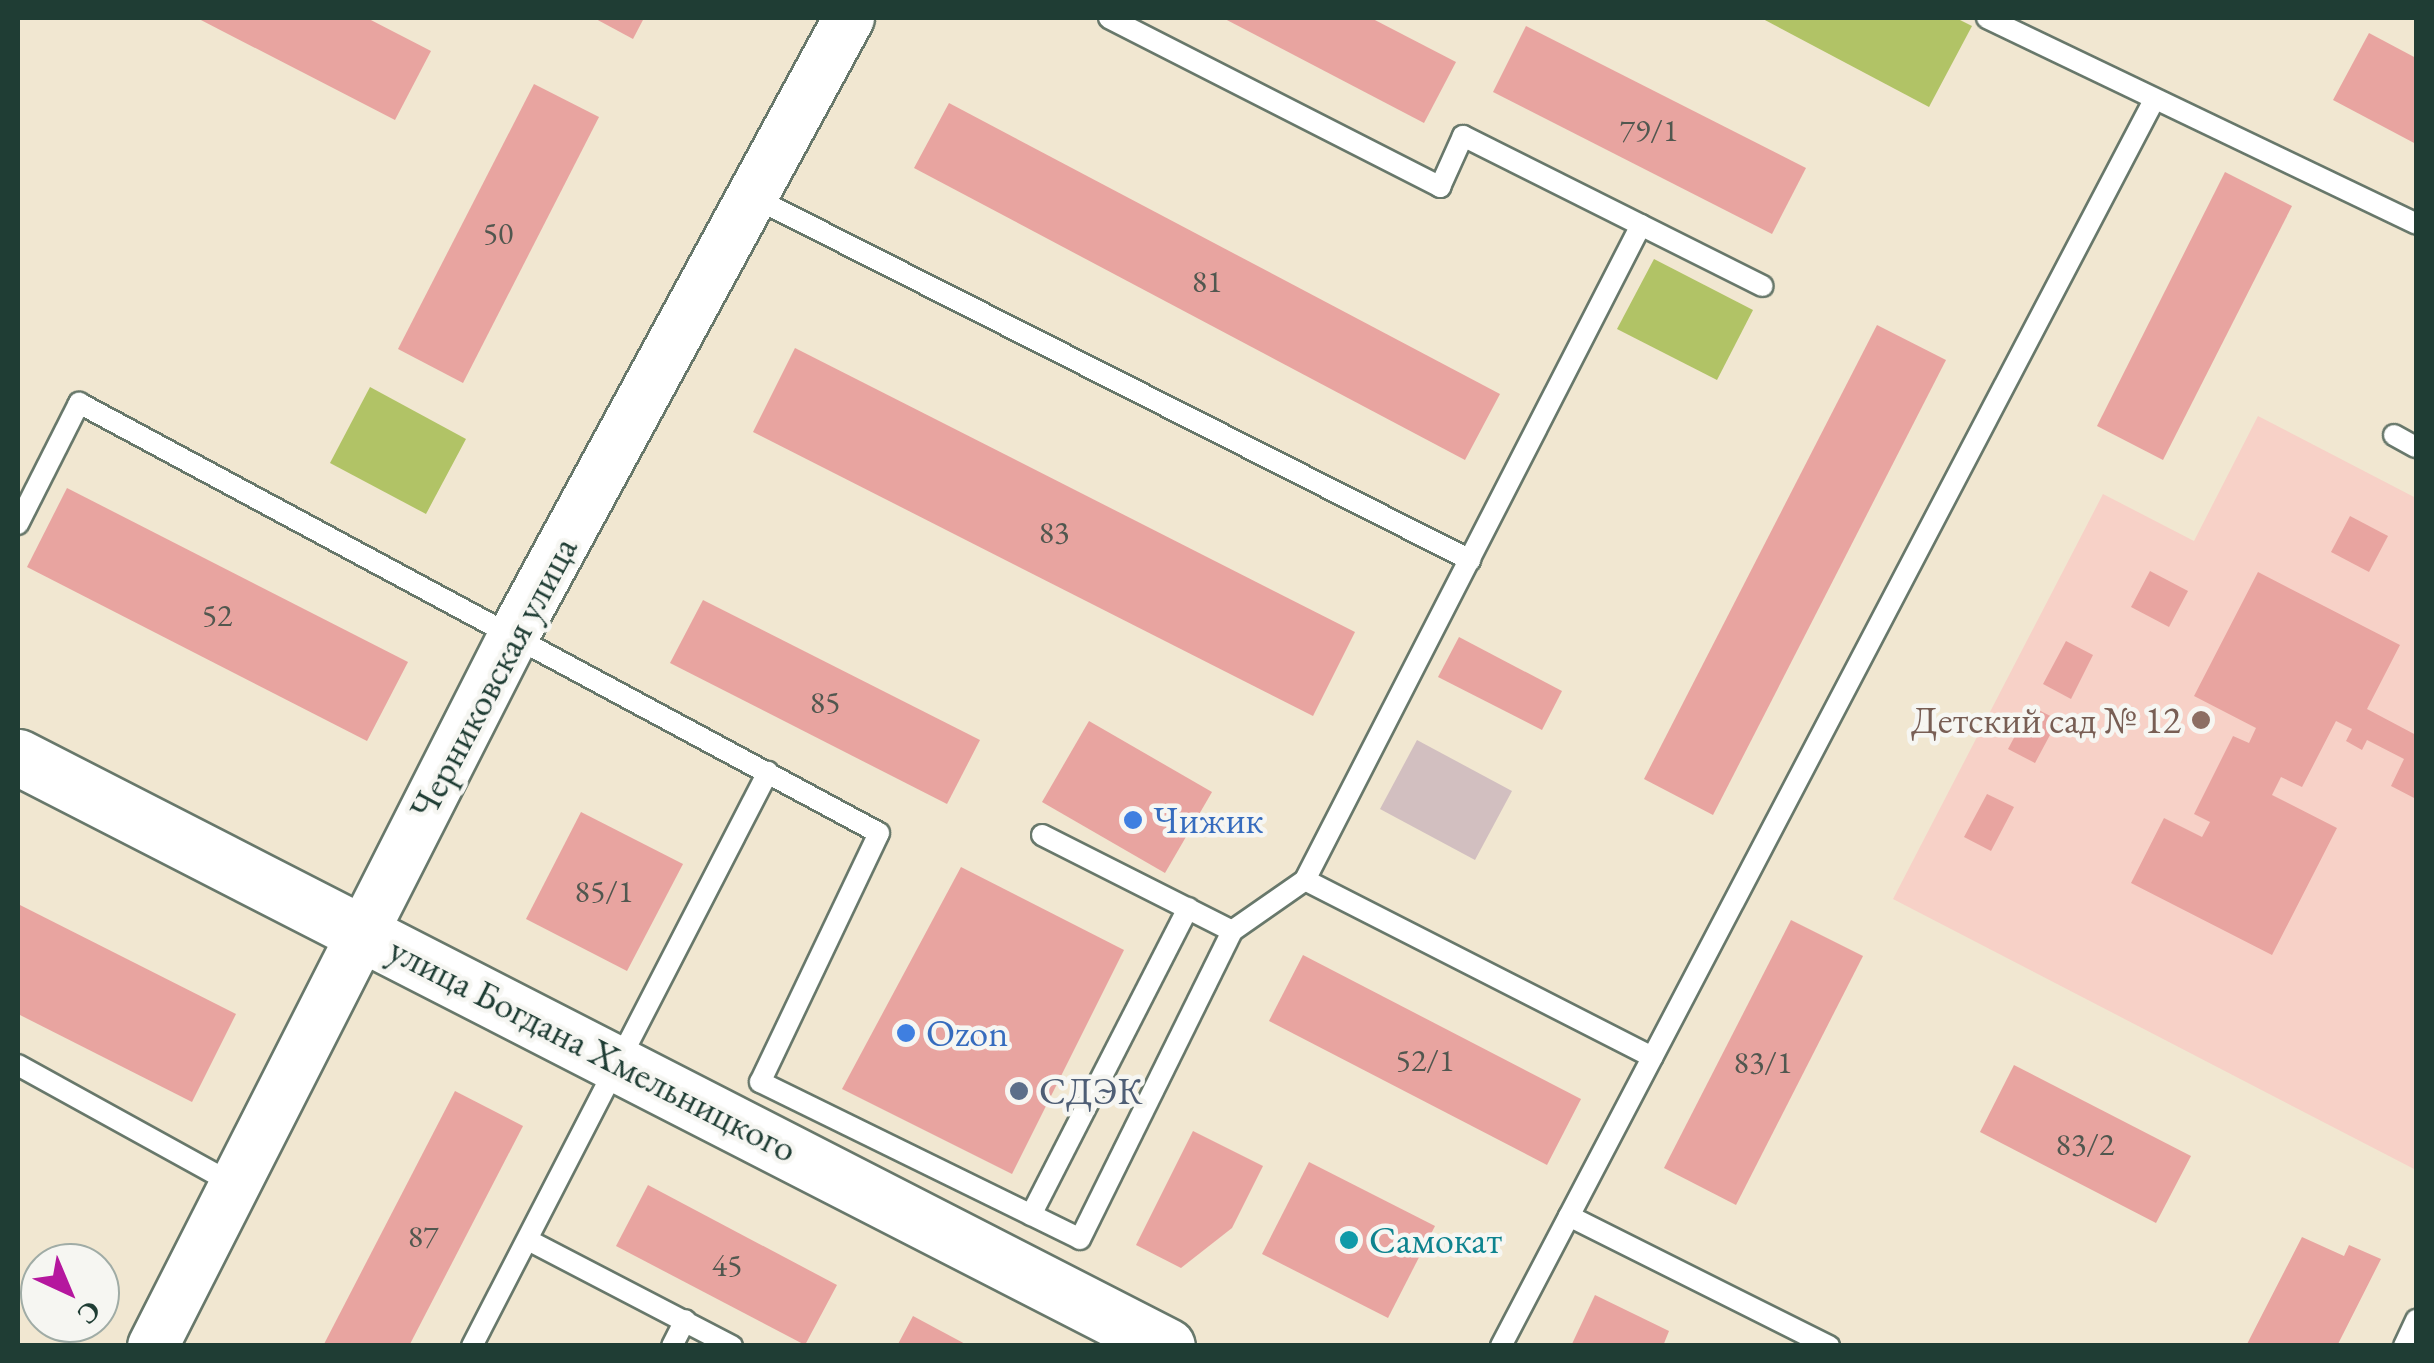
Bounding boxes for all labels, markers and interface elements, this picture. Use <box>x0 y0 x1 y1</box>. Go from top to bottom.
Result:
house number: 79/1 <box>1620 111 1678 149</box>
house number: 50 <box>483 214 513 252</box>
house number: 81 <box>1192 262 1222 300</box>
house number: 83 <box>1039 513 1069 551</box>
street label: Черниковская улица <box>399 529 587 827</box>
house number: 52 <box>202 596 232 634</box>
house number: 85 <box>810 683 840 721</box>
place label: Детский сад № 12 <box>1911 697 2181 743</box>
marker: Детский сад № 12 <box>2190 709 2212 731</box>
place label: Чижик <box>1153 797 1264 843</box>
marker: Чижик <box>1122 809 1144 831</box>
house number: 85/1 <box>575 872 633 910</box>
street label: улица Богдана Хмельницкого <box>381 926 805 1172</box>
place label: Ozon <box>926 1010 1008 1056</box>
marker: Ozon <box>895 1022 917 1044</box>
house number: 52/1 <box>1396 1041 1454 1079</box>
house number: 83/1 <box>1734 1043 1792 1081</box>
place label: СДЭК <box>1039 1068 1143 1114</box>
marker: СДЭК <box>1008 1080 1030 1102</box>
house number: 83/2 <box>2056 1125 2114 1163</box>
house number: 87 <box>408 1217 438 1255</box>
place label: Самокат <box>1369 1217 1502 1263</box>
marker: Самокат <box>1338 1229 1360 1251</box>
north arrow <box>20 1243 120 1343</box>
house number: 45 <box>712 1246 742 1284</box>
text: С <box>70 1293 109 1333</box>

